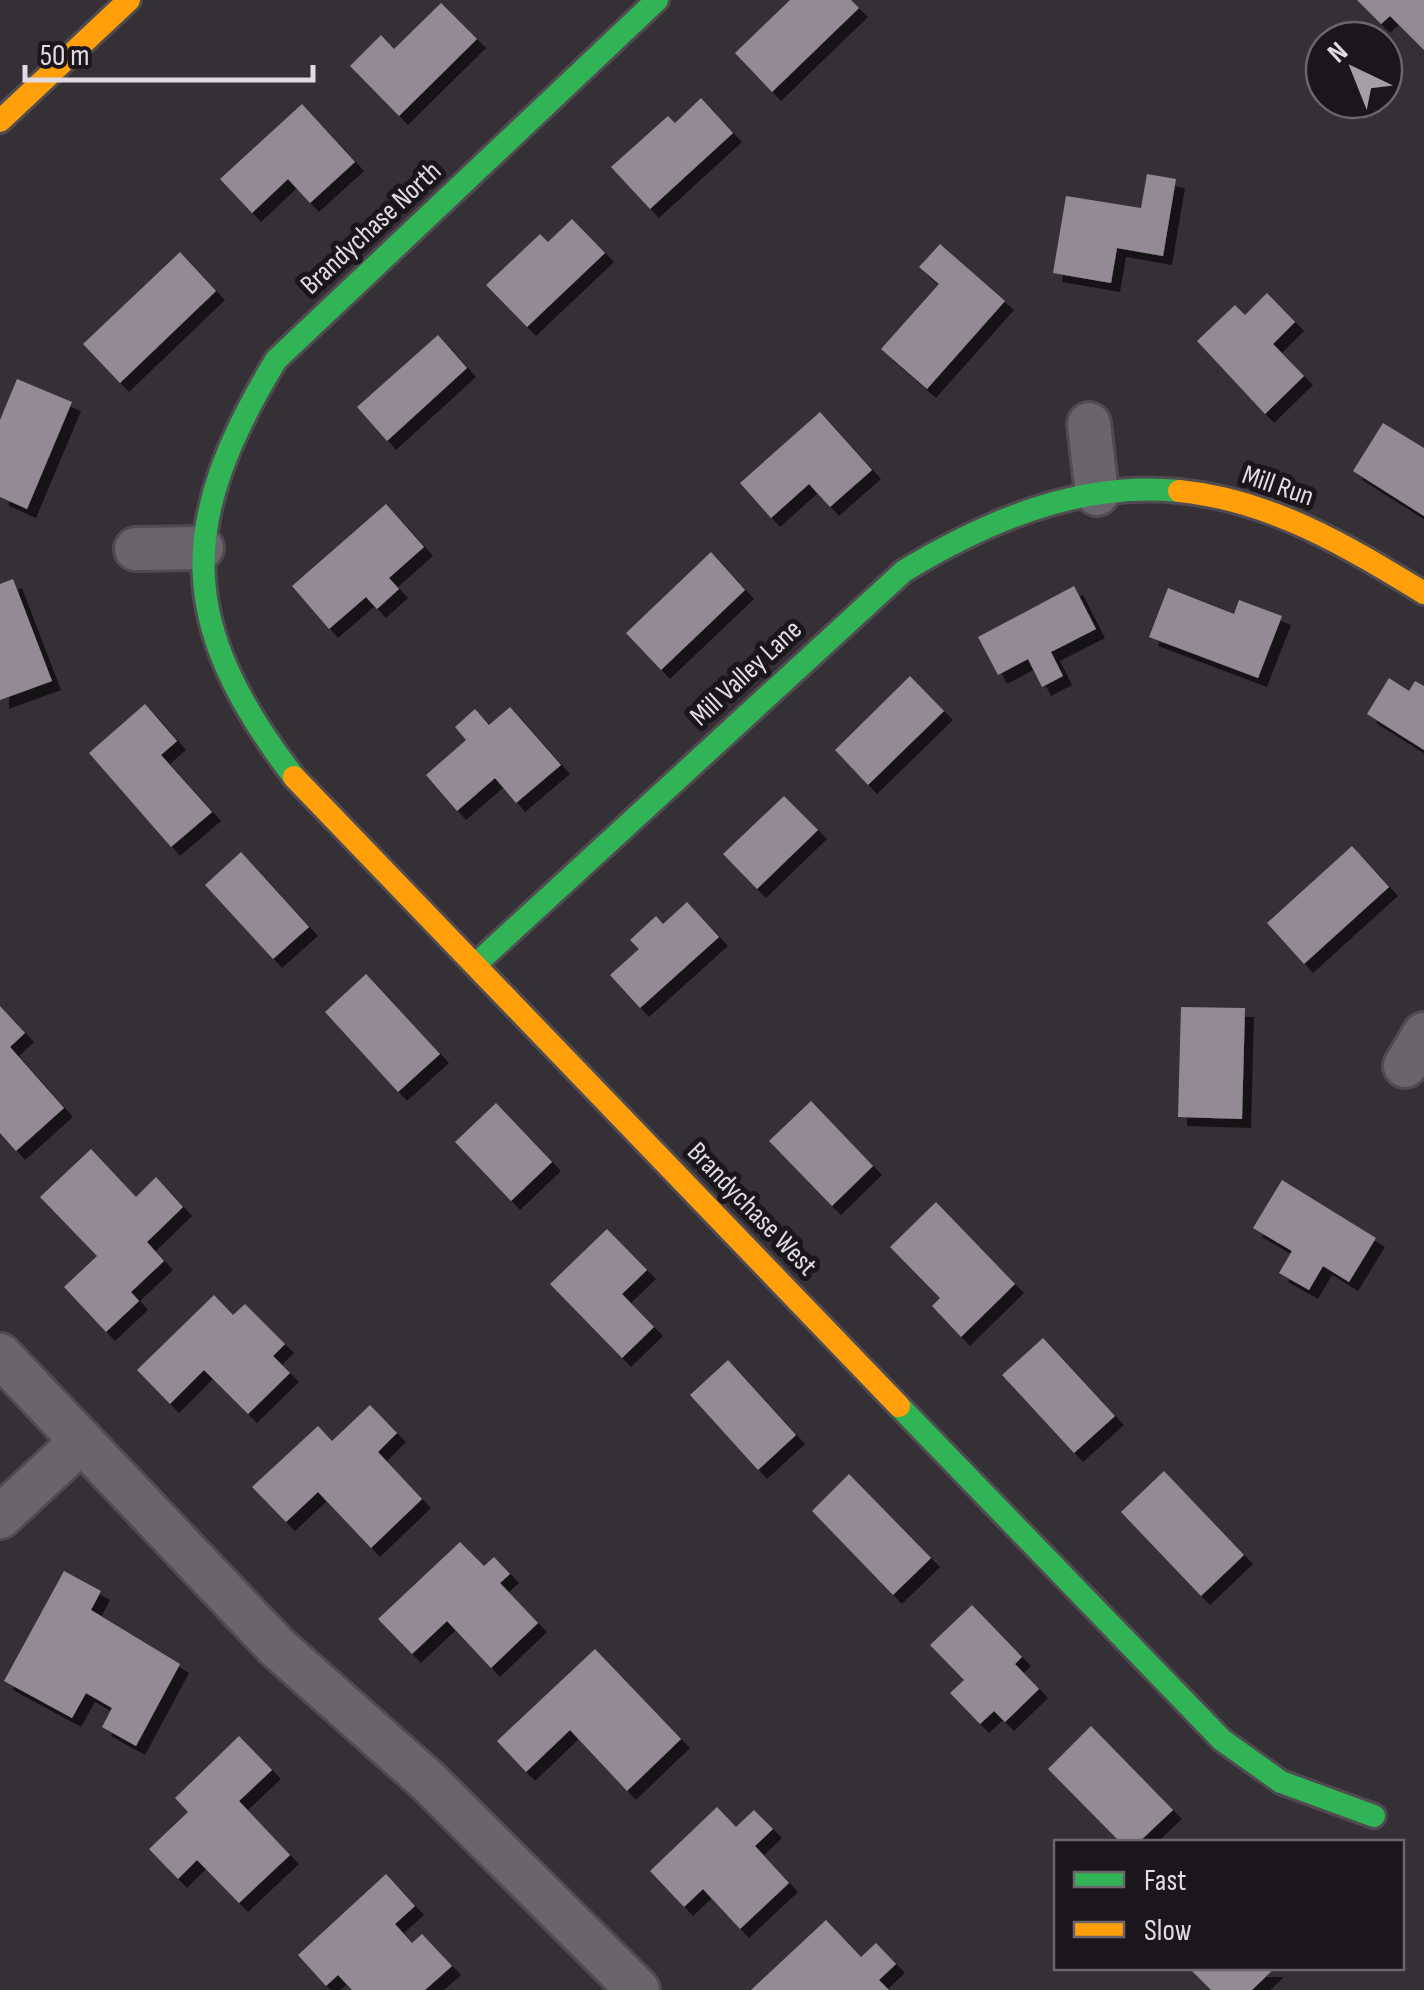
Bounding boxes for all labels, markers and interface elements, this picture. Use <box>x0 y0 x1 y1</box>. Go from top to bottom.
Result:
scale bar <box>25 20 312 82</box>
north arrow <box>1304 20 1404 120</box>
text: N <box>1321 36 1355 70</box>
text: 50 m <box>40 38 89 74</box>
street label: Brandychase North <box>294 155 448 301</box>
street label: Mill Run <box>1238 458 1318 514</box>
street label: Mill Valley Lane <box>683 613 809 733</box>
street label: Brandychase West <box>680 1136 824 1282</box>
legend <box>1054 1840 1404 1970</box>
text: Fast <box>1144 1863 1186 1899</box>
text: Slow <box>1144 1913 1192 1949</box>

